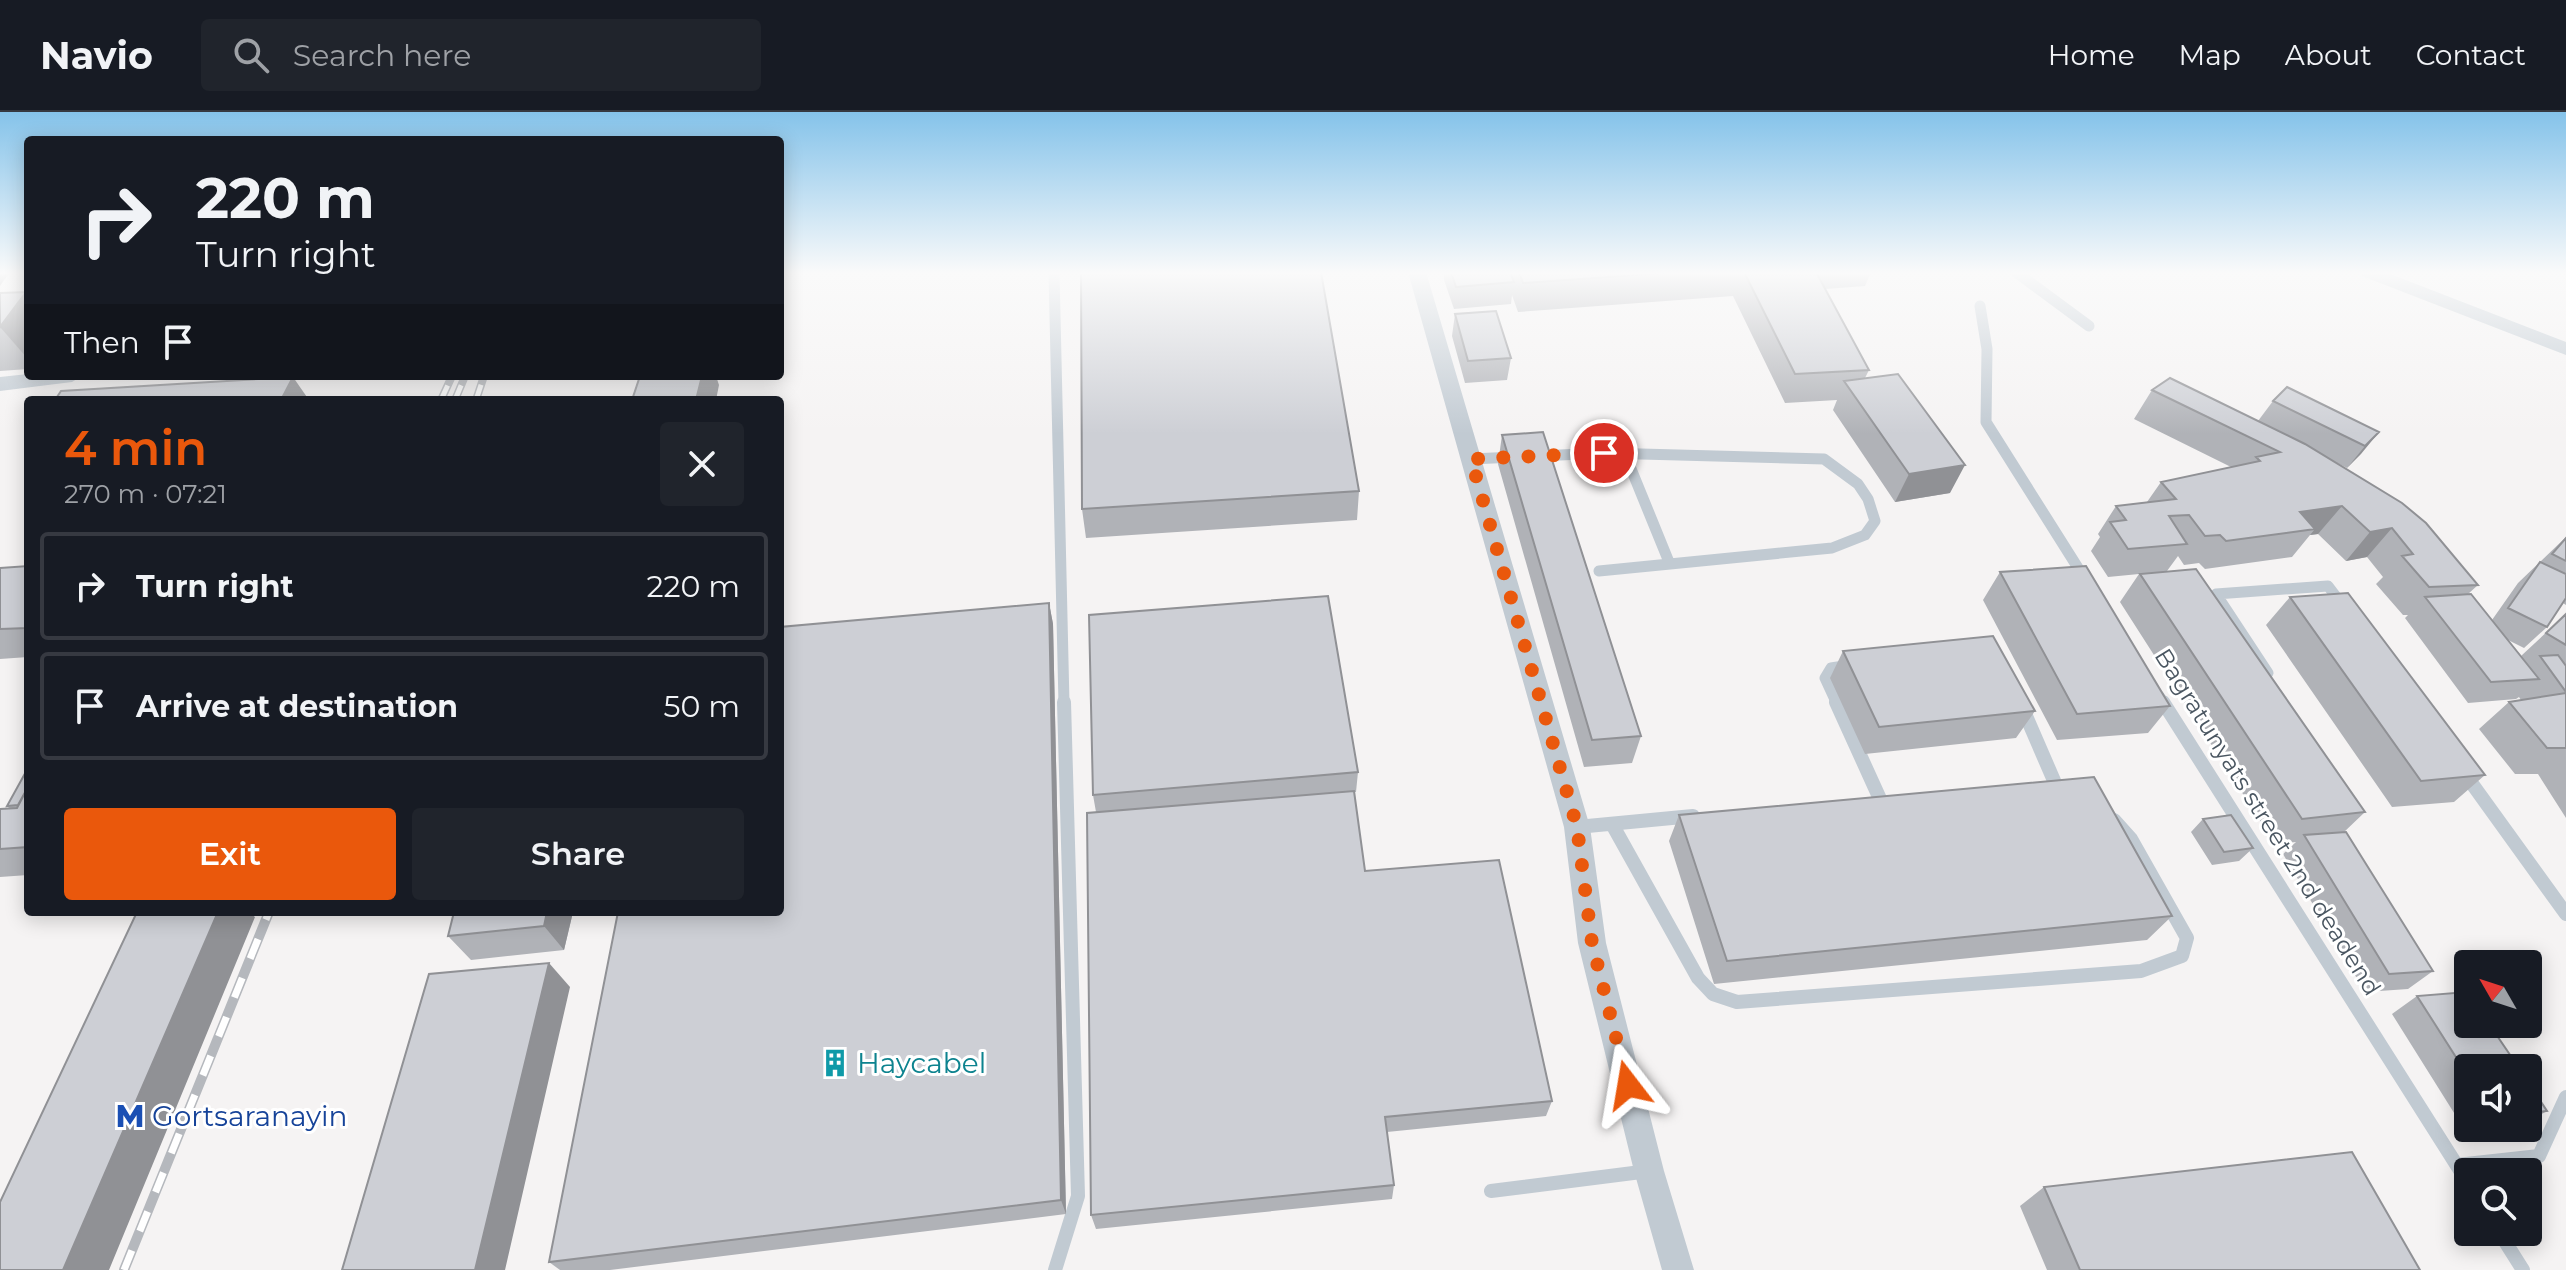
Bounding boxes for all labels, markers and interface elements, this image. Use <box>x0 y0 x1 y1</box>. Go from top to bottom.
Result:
search box <box>201 19 761 91</box>
text: Navio <box>40 32 153 79</box>
icon: search <box>229 33 273 77</box>
text: Search here <box>293 37 471 74</box>
text: Home <box>2048 38 2135 72</box>
text: Map <box>2179 38 2241 72</box>
text: About <box>2285 38 2372 72</box>
text: Contact <box>2416 38 2526 72</box>
text: 220 m <box>196 164 375 232</box>
icon: right <box>64 168 168 272</box>
text: Turn right <box>196 232 376 276</box>
icon: arrive <box>156 320 200 364</box>
text: Then <box>64 324 140 361</box>
text: 4 min <box>64 419 207 477</box>
pin <box>1570 419 1638 487</box>
button: close <box>660 422 744 506</box>
icon: arrive <box>1582 431 1626 475</box>
text: 270 m · 07:21 <box>64 478 227 510</box>
icon: right <box>68 564 112 608</box>
text: Turn right <box>136 568 293 605</box>
text: 220 m <box>646 568 740 605</box>
street label: Bagratunyats street 2nd deadend <box>2149 643 2387 1001</box>
icon: arrive <box>68 684 112 728</box>
text: Arrive at destination <box>136 688 458 725</box>
text: 50 m <box>663 688 740 725</box>
button: Exit <box>64 808 396 900</box>
button: Share <box>412 808 744 900</box>
north arrow <box>2454 950 2542 1038</box>
map controls <box>2454 950 2542 1246</box>
position arrow <box>1586 1043 1670 1127</box>
place label: Haycabel <box>857 1046 986 1080</box>
building icon: Haycabel <box>820 1048 850 1078</box>
button: sound <box>2454 1054 2542 1142</box>
place label: Gortsaranayin <box>152 1099 348 1133</box>
metro station icon: Gortsaranayin <box>115 1101 145 1131</box>
button: search <box>2454 1158 2542 1246</box>

